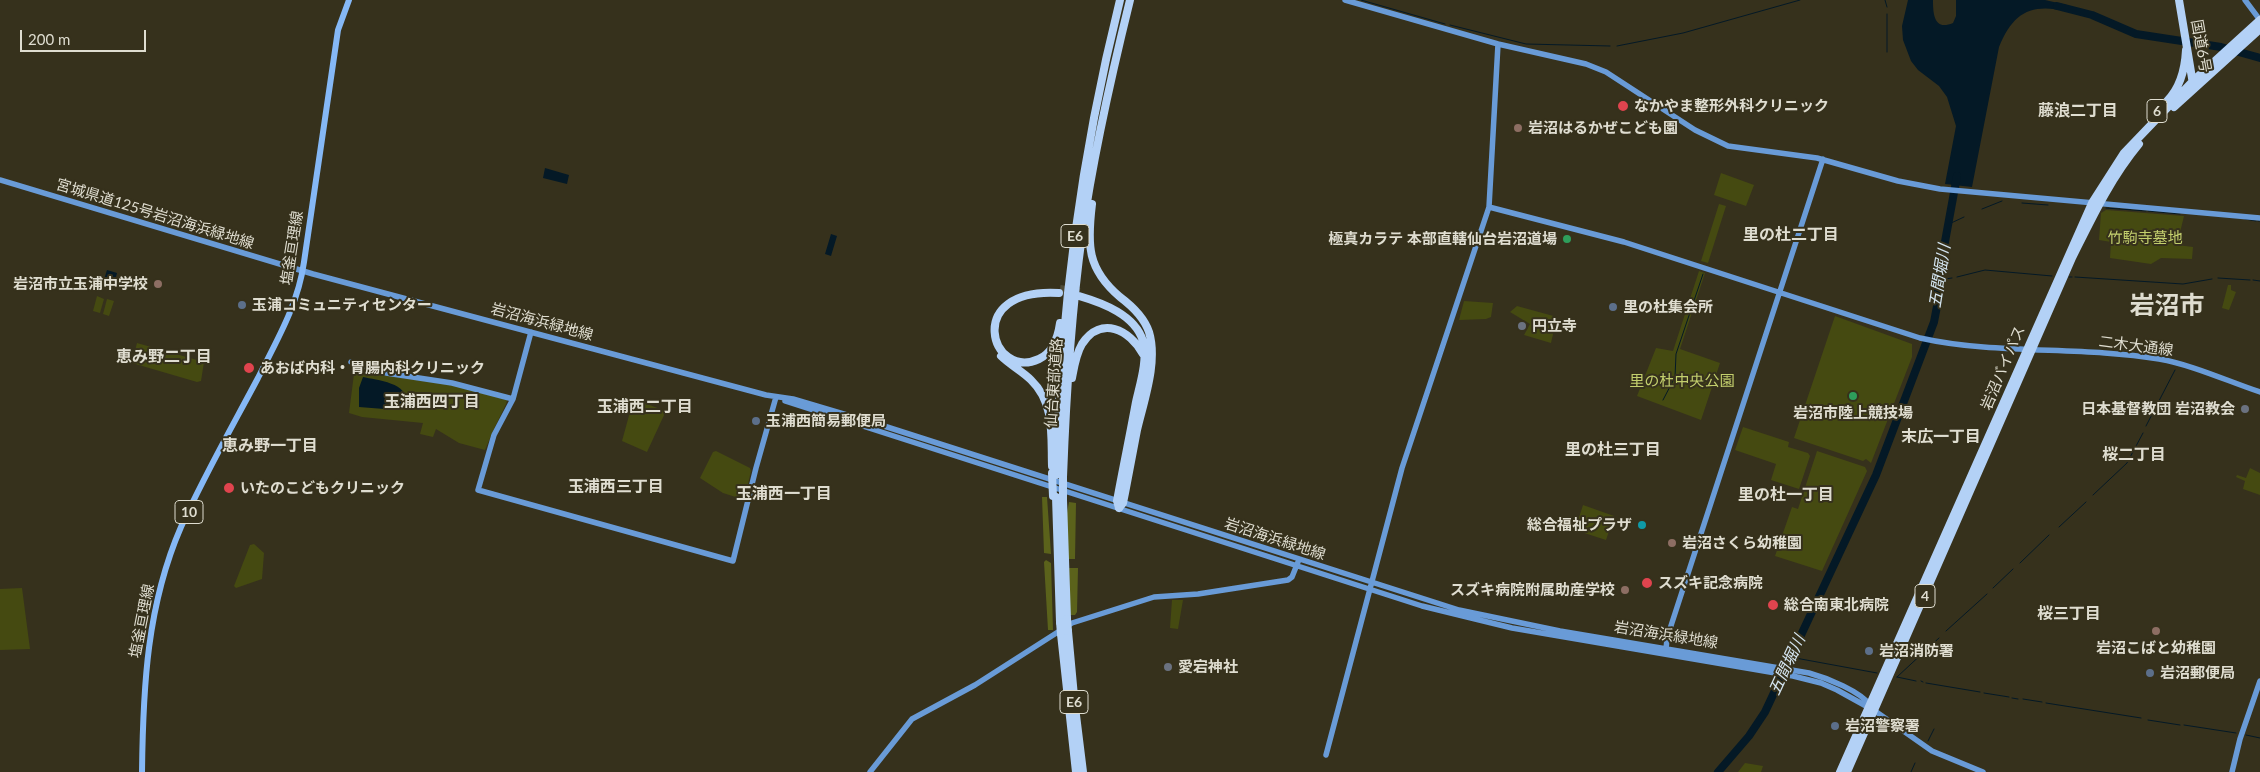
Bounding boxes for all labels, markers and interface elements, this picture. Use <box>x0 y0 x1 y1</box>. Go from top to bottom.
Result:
street label: 国道6号 <box>2187 18 2215 74</box>
scale bar <box>22 20 149 52</box>
text: 200 m <box>28 30 70 48</box>
place label: なかやま整形外科クリニック <box>1634 97 1829 115</box>
marker: なかやま整形外科クリニック <box>1616 99 1630 113</box>
road number: 6 <box>2147 100 2167 122</box>
district label: 藤浪二丁目 <box>2038 101 2118 121</box>
place label: 岩沼はるかぜこども園 <box>1528 119 1678 137</box>
marker: 岩沼はるかぜこども園 <box>1512 122 1524 134</box>
street label: 宮城県道125号岩沼海浜緑地線 <box>54 175 256 253</box>
street label: 塩釜亘理線 <box>277 210 307 286</box>
road number: E6 <box>1061 225 1089 248</box>
district label: 里の杜二丁目 <box>1743 225 1839 245</box>
park label: 竹駒寺墓地 <box>2108 229 2182 247</box>
place label: 極真カラテ 本部直轄仙台岩沼道場 <box>1328 230 1557 248</box>
marker: 極真カラテ 本部直轄仙台岩沼道場 <box>1561 233 1573 245</box>
water label: 五間堀川 <box>1926 243 1954 309</box>
place label: 岩沼市立玉浦中学校 <box>13 275 148 293</box>
marker: 岩沼市立玉浦中学校 <box>152 278 164 290</box>
district label: 岩沼市 <box>2130 291 2204 321</box>
place label: 玉浦コミュニティセンター <box>252 296 432 314</box>
place label: 里の杜集会所 <box>1623 298 1713 316</box>
marker: 玉浦コミュニティセンター <box>236 299 248 311</box>
street label: 岩沼海浜緑地線 <box>489 300 595 344</box>
marker: 里の杜集会所 <box>1607 301 1619 313</box>
place label: 円立寺 <box>1532 317 1577 335</box>
marker: 円立寺 <box>1516 320 1528 332</box>
street label: 岩沼バイパス <box>1977 323 2029 413</box>
street label: 二木大通線 <box>2098 332 2174 360</box>
street label: 仙台東部道路 <box>1042 337 1066 429</box>
district label: 恵み野二丁目 <box>116 347 212 367</box>
place label: あおば内科・胃腸内科クリニック <box>260 359 485 377</box>
marker: あおば内科・胃腸内科クリニック <box>242 361 256 375</box>
park label: 里の杜中央公園 <box>1630 372 1734 390</box>
marker: 岩沼市陸上競技場 <box>1847 390 1859 402</box>
district label: 玉浦西四丁目 <box>384 392 480 412</box>
district label: 玉浦西二丁目 <box>597 397 693 417</box>
place label: 日本基督教団 岩沼教会 <box>2081 400 2235 418</box>
marker: 日本基督教団 岩沼教会 <box>2239 403 2251 415</box>
place label: 岩沼市陸上競技場 <box>1793 404 1913 422</box>
place label: 玉浦西簡易郵便局 <box>766 412 886 430</box>
marker: 玉浦西簡易郵便局 <box>750 415 762 427</box>
district label: 末広一丁目 <box>1901 427 1981 447</box>
district label: 恵み野一丁目 <box>222 436 318 456</box>
district label: 里の杜三丁目 <box>1565 440 1661 460</box>
district label: 桜二丁目 <box>2102 445 2166 465</box>
district label: 玉浦西三丁目 <box>568 477 664 497</box>
place label: いたのこどもクリニック <box>240 479 405 497</box>
marker: いたのこどもクリニック <box>222 481 236 495</box>
district label: 玉浦西一丁目 <box>736 484 832 504</box>
district label: 里の杜一丁目 <box>1738 485 1834 505</box>
road number: 10 <box>175 501 203 524</box>
street label: 岩沼海浜緑地線 <box>1222 514 1328 564</box>
place label: 総合福祉プラザ <box>1527 516 1632 534</box>
marker: 総合福祉プラザ <box>1636 519 1648 531</box>
place label: 岩沼さくら幼稚園 <box>1682 534 1802 552</box>
marker: 岩沼さくら幼稚園 <box>1666 537 1678 549</box>
place label: スズキ記念病院 <box>1658 574 1763 592</box>
marker: スズキ記念病院 <box>1640 576 1654 590</box>
place label: スズキ病院附属助産学校 <box>1450 581 1615 599</box>
street label: 塩釜亘理線 <box>126 582 158 660</box>
marker: スズキ病院附属助産学校 <box>1619 584 1631 596</box>
road number: 4 <box>1915 584 1935 608</box>
place label: 総合南東北病院 <box>1784 596 1889 614</box>
marker: 総合南東北病院 <box>1766 598 1780 612</box>
district label: 桜三丁目 <box>2037 604 2101 624</box>
street label: 岩沼海浜緑地線 <box>1613 618 1719 652</box>
marker: 岩沼こばと幼稚園 <box>2150 625 2162 637</box>
water label: 五間堀川 <box>1765 632 1809 698</box>
place label: 岩沼こばと幼稚園 <box>2096 639 2216 657</box>
place label: 岩沼消防署 <box>1879 642 1954 660</box>
marker: 岩沼消防署 <box>1863 645 1875 657</box>
place label: 愛宕神社 <box>1178 658 1238 676</box>
marker: 愛宕神社 <box>1162 661 1174 673</box>
place label: 岩沼郵便局 <box>2160 664 2235 682</box>
marker: 岩沼郵便局 <box>2144 667 2156 679</box>
road number: E6 <box>1060 690 1088 714</box>
place label: 岩沼警察署 <box>1845 717 1920 735</box>
marker: 岩沼警察署 <box>1829 720 1841 732</box>

